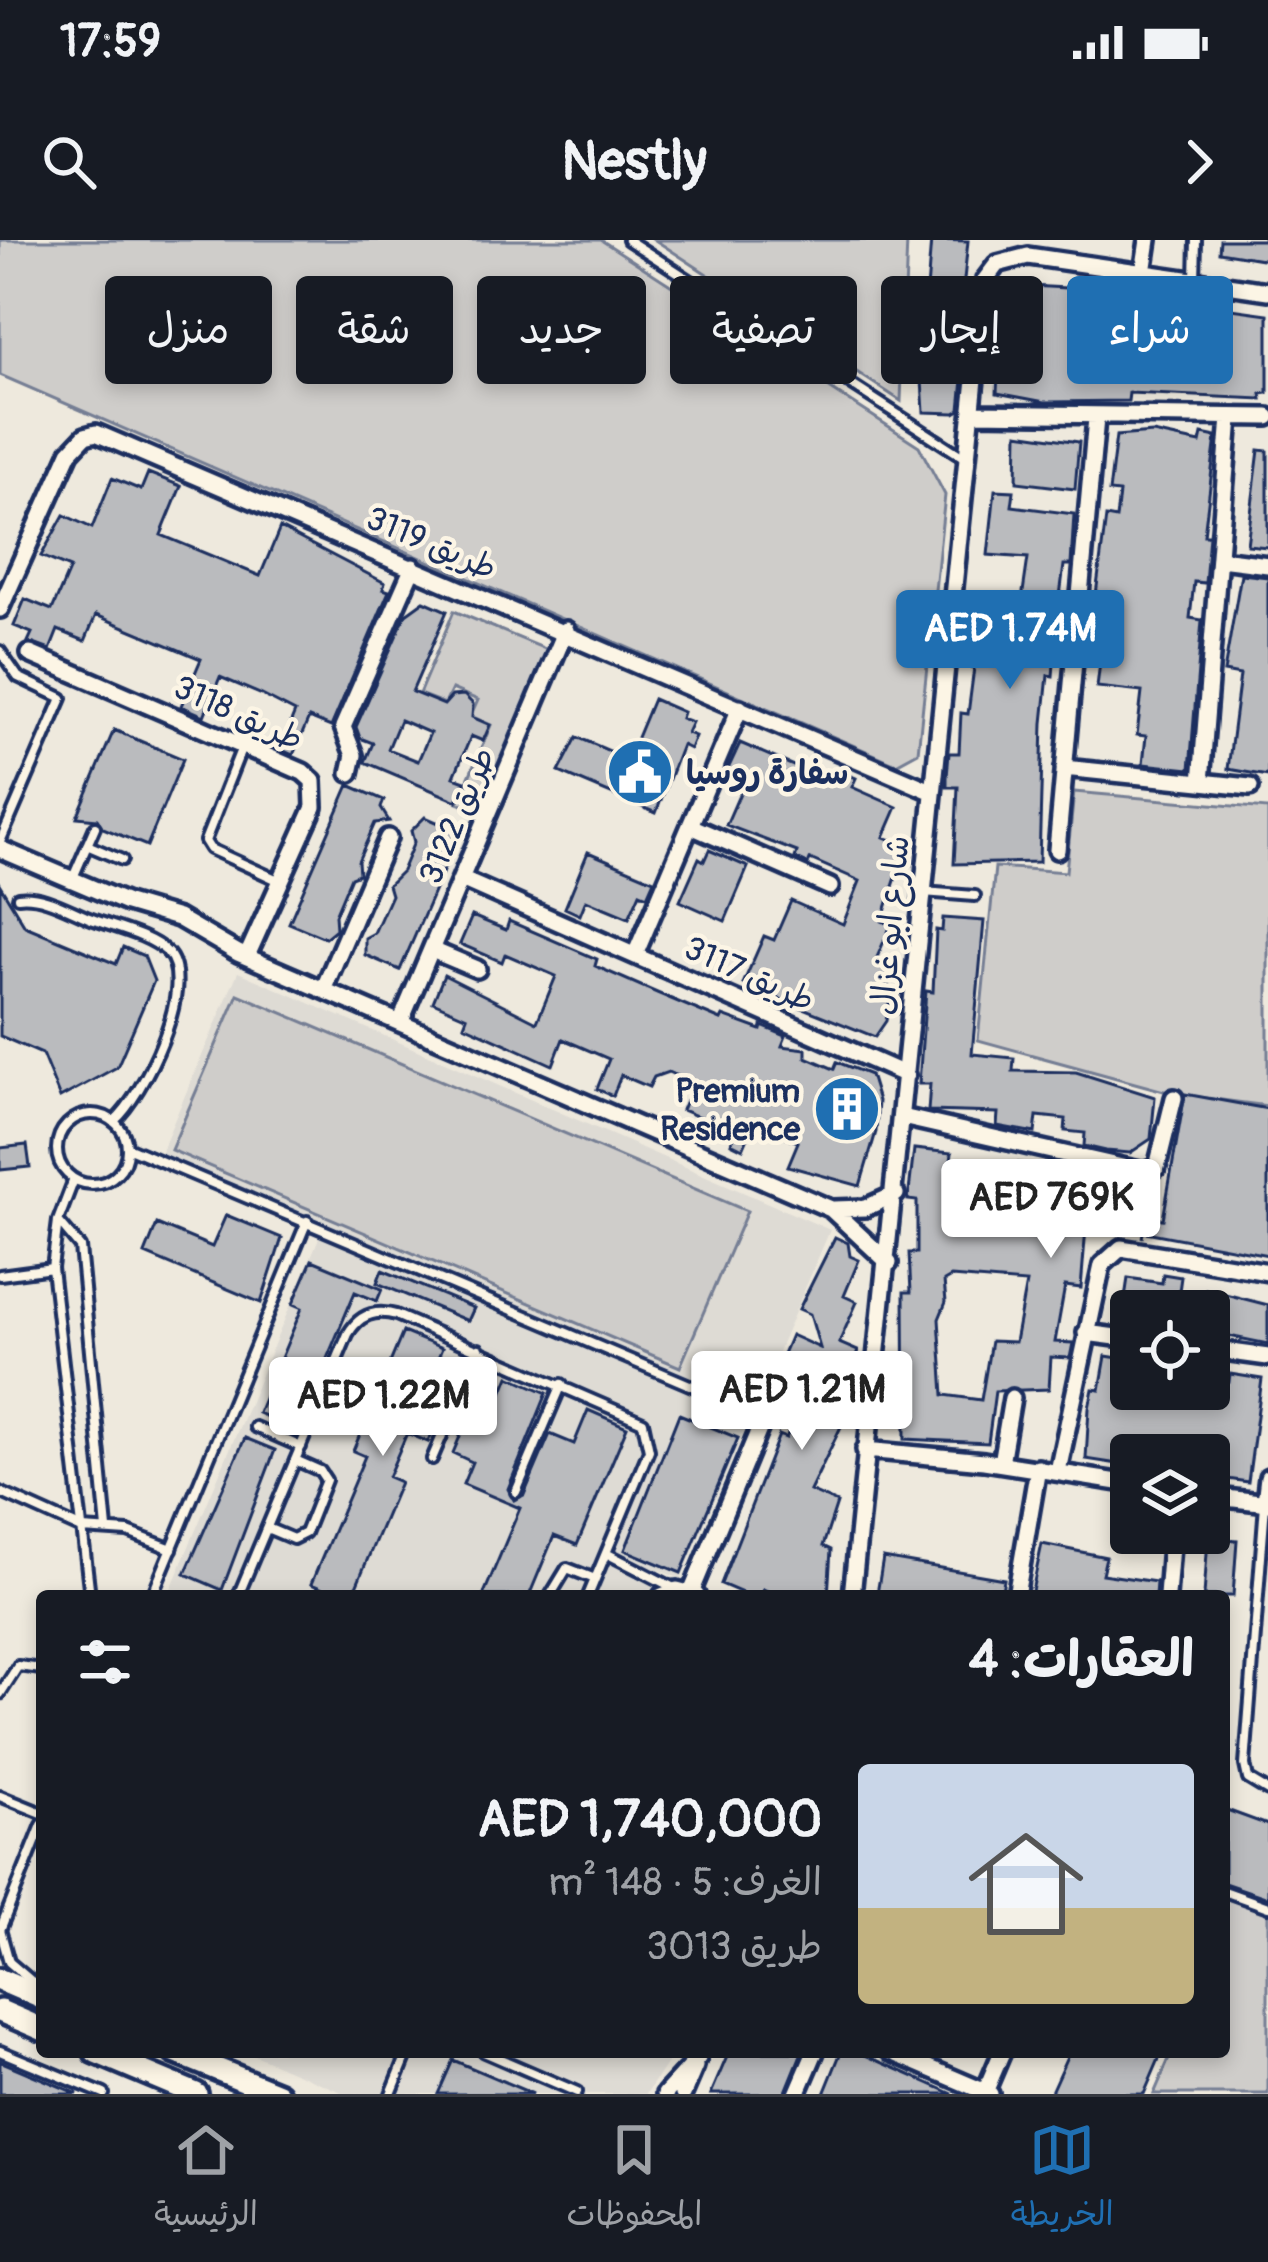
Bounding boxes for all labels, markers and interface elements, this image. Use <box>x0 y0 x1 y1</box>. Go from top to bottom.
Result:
text: 17:59 <box>60 14 161 70</box>
text: Nestly <box>562 128 706 196</box>
icon: search <box>36 129 102 195</box>
icon: forward <box>1166 129 1232 195</box>
chip: منزل <box>105 276 272 384</box>
chip: شقة <box>296 276 453 384</box>
chip: جديد <box>477 276 646 384</box>
chip: تصفية <box>670 276 857 384</box>
chip: إيجار <box>881 276 1043 384</box>
chip: شراء <box>1067 276 1233 384</box>
street label: طريق 3119 <box>360 498 503 589</box>
pin: AED 1.74M <box>873 590 1147 692</box>
text: AED 1.74M <box>923 604 1097 653</box>
street label: طريق 3118 <box>167 667 309 760</box>
public building icon: سفارة روسيا <box>605 737 675 807</box>
street label: طريق 3122 <box>410 741 505 890</box>
place label: سفارة روسيا <box>686 753 849 794</box>
street label: شارع ابو غزال <box>862 834 921 1017</box>
street label: طريق 3117 <box>678 928 821 1021</box>
place label: Premium Residence <box>660 1071 801 1150</box>
building icon: Premium Residence <box>812 1074 882 1144</box>
pin: AED 769K <box>927 1159 1175 1261</box>
text: AED 769K <box>968 1173 1134 1222</box>
map controls <box>1110 1290 1230 1554</box>
button: locate <box>1110 1290 1230 1410</box>
pin: AED 1.21M <box>665 1351 939 1453</box>
pin: AED 1.22M <box>246 1357 520 1459</box>
text: AED 1.21M <box>718 1365 886 1414</box>
text: AED 1.22M <box>296 1371 470 1420</box>
button: layers <box>1110 1434 1230 1554</box>
text: العقارات: 4 <box>969 1628 1194 1692</box>
icon: filters <box>72 1629 138 1695</box>
text: AED 1,740,000 <box>478 1788 822 1852</box>
icon: home <box>954 1812 1098 1956</box>
text: الغرف: 5 · 148 m² <box>549 1858 822 1907</box>
text: طريق 3013 <box>646 1922 822 1971</box>
tab: الرئيسية <box>154 2117 258 2243</box>
tab: المحفوظات <box>566 2117 702 2243</box>
tab: الخريطة <box>1011 2117 1114 2243</box>

